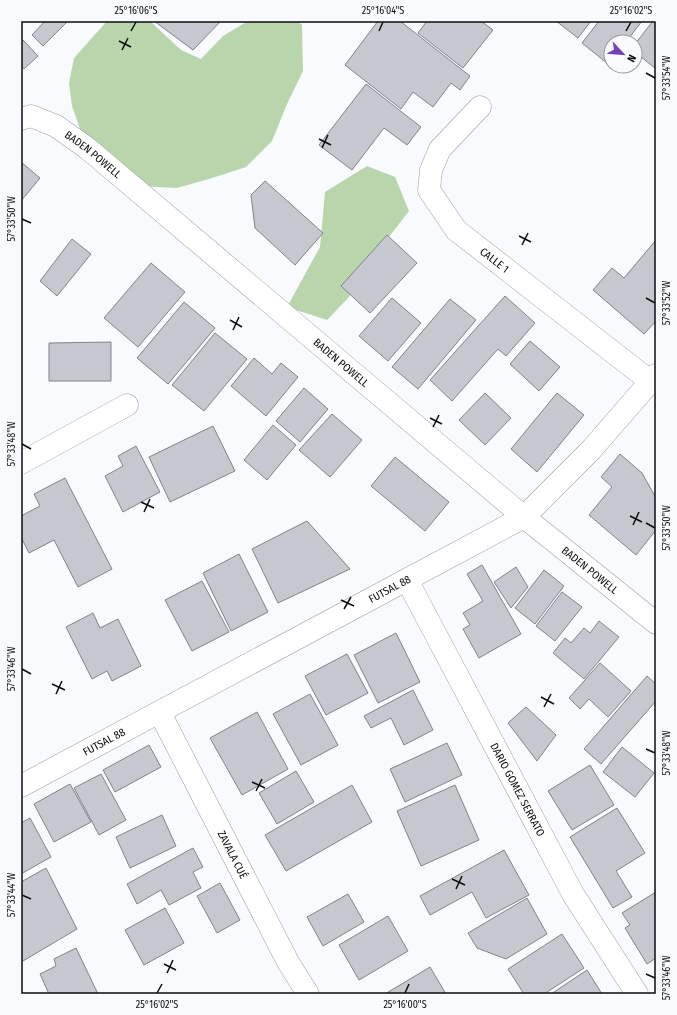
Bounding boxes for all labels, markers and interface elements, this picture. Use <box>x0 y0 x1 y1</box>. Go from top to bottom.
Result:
text: 25°16'06"S <box>115 5 157 17</box>
text: 25°16'04"S <box>362 5 404 17</box>
text: 25°16'02"S <box>610 5 652 17</box>
north arrow <box>603 34 643 74</box>
text: N <box>624 52 639 64</box>
text: 57°33'54"W <box>661 55 673 100</box>
street label: BADEN POWELL <box>62 128 124 181</box>
text: 57°33'50"W <box>6 196 18 242</box>
street label: CALLE 1 <box>477 245 511 276</box>
text: 57°33'52"W <box>661 280 673 325</box>
street label: BADEN POWELL <box>310 336 371 390</box>
text: 57°33'48"W <box>6 421 18 466</box>
text: 57°33'50"W <box>661 505 673 551</box>
street label: BADEN POWELL <box>559 544 621 597</box>
street label: FUTSAL 88 <box>367 573 414 606</box>
text: 57°33'46"W <box>6 646 18 691</box>
street label: FUTSAL 88 <box>81 725 128 759</box>
text: 57°33'48"W <box>661 730 673 775</box>
street label: DARIO GOMEZ SERRATO <box>487 741 547 839</box>
street label: ZAVALA CUÉ <box>214 828 251 881</box>
text: 57°33'44"W <box>6 872 18 917</box>
text: 57°33'46"W <box>661 955 673 1000</box>
text: 25°16'02"S <box>136 999 178 1011</box>
text: 25°16'00"S <box>383 999 427 1011</box>

